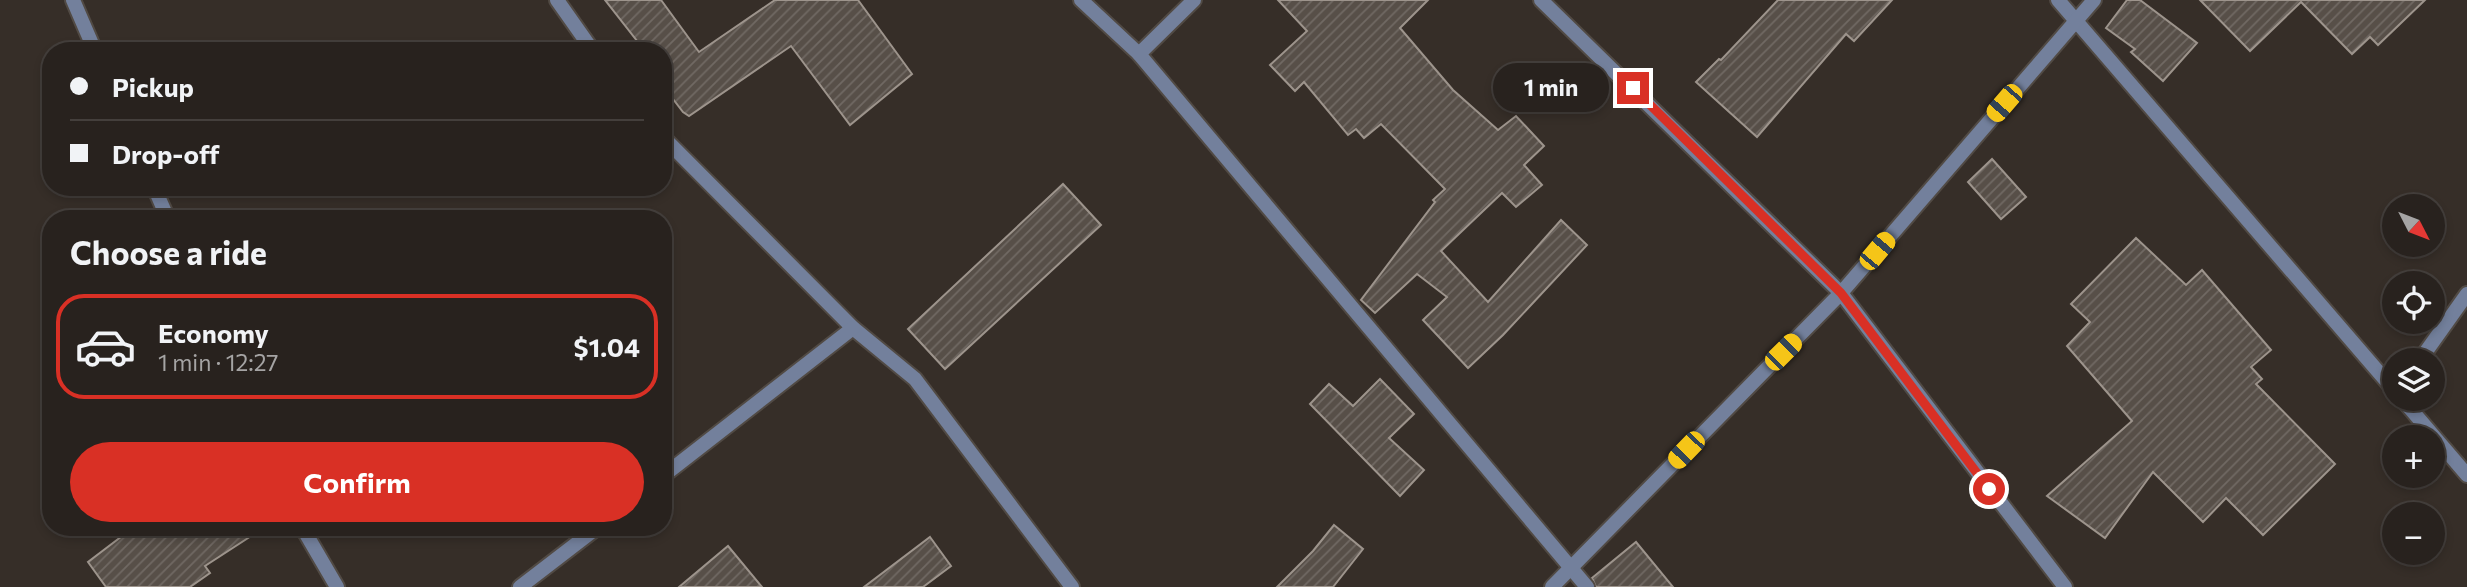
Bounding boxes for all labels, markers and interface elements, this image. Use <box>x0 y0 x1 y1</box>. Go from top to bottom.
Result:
callout: 1 min <box>1493 64 1608 112</box>
text: Pickup <box>112 71 194 102</box>
route end <box>1617 72 1649 104</box>
text: 1 min <box>1524 73 1578 101</box>
car <box>1983 80 2026 126</box>
text: Drop-off <box>112 138 219 169</box>
north arrow <box>2382 194 2445 257</box>
map controls <box>2382 194 2445 565</box>
car <box>1856 228 1899 274</box>
text: Choose a ride <box>70 232 267 272</box>
button: locate <box>2382 271 2445 334</box>
icon: car <box>74 315 137 378</box>
text: Economy <box>158 317 269 348</box>
car <box>1761 330 1806 374</box>
text: $1.04 <box>574 331 640 362</box>
text: 1 min · 12:27 <box>158 348 278 376</box>
button: layers <box>2382 348 2445 411</box>
button: + <box>2382 425 2445 488</box>
car <box>1664 428 1709 472</box>
button: Confirm <box>70 442 644 522</box>
route start <box>1973 473 2005 505</box>
button: − <box>2382 502 2445 565</box>

